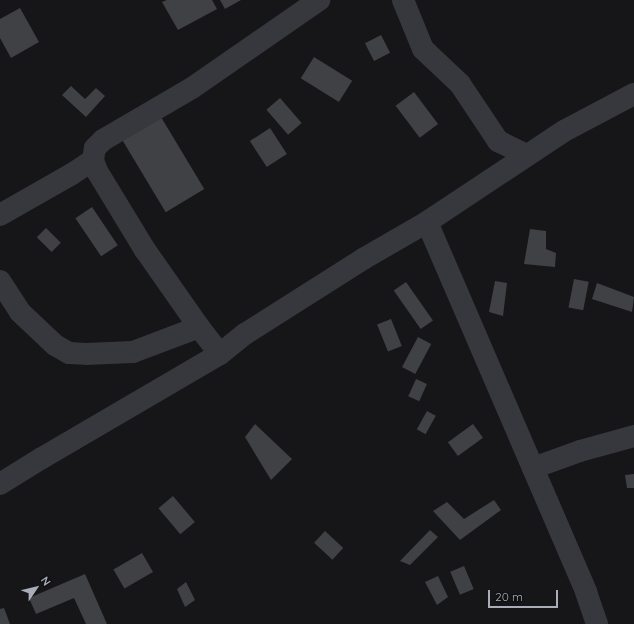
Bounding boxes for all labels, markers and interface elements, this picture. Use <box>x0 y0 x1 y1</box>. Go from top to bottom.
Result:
north arrow <box>16 568 56 608</box>
text: N <box>38 574 54 588</box>
scale bar <box>490 582 560 608</box>
text: 20 m <box>495 589 523 604</box>

